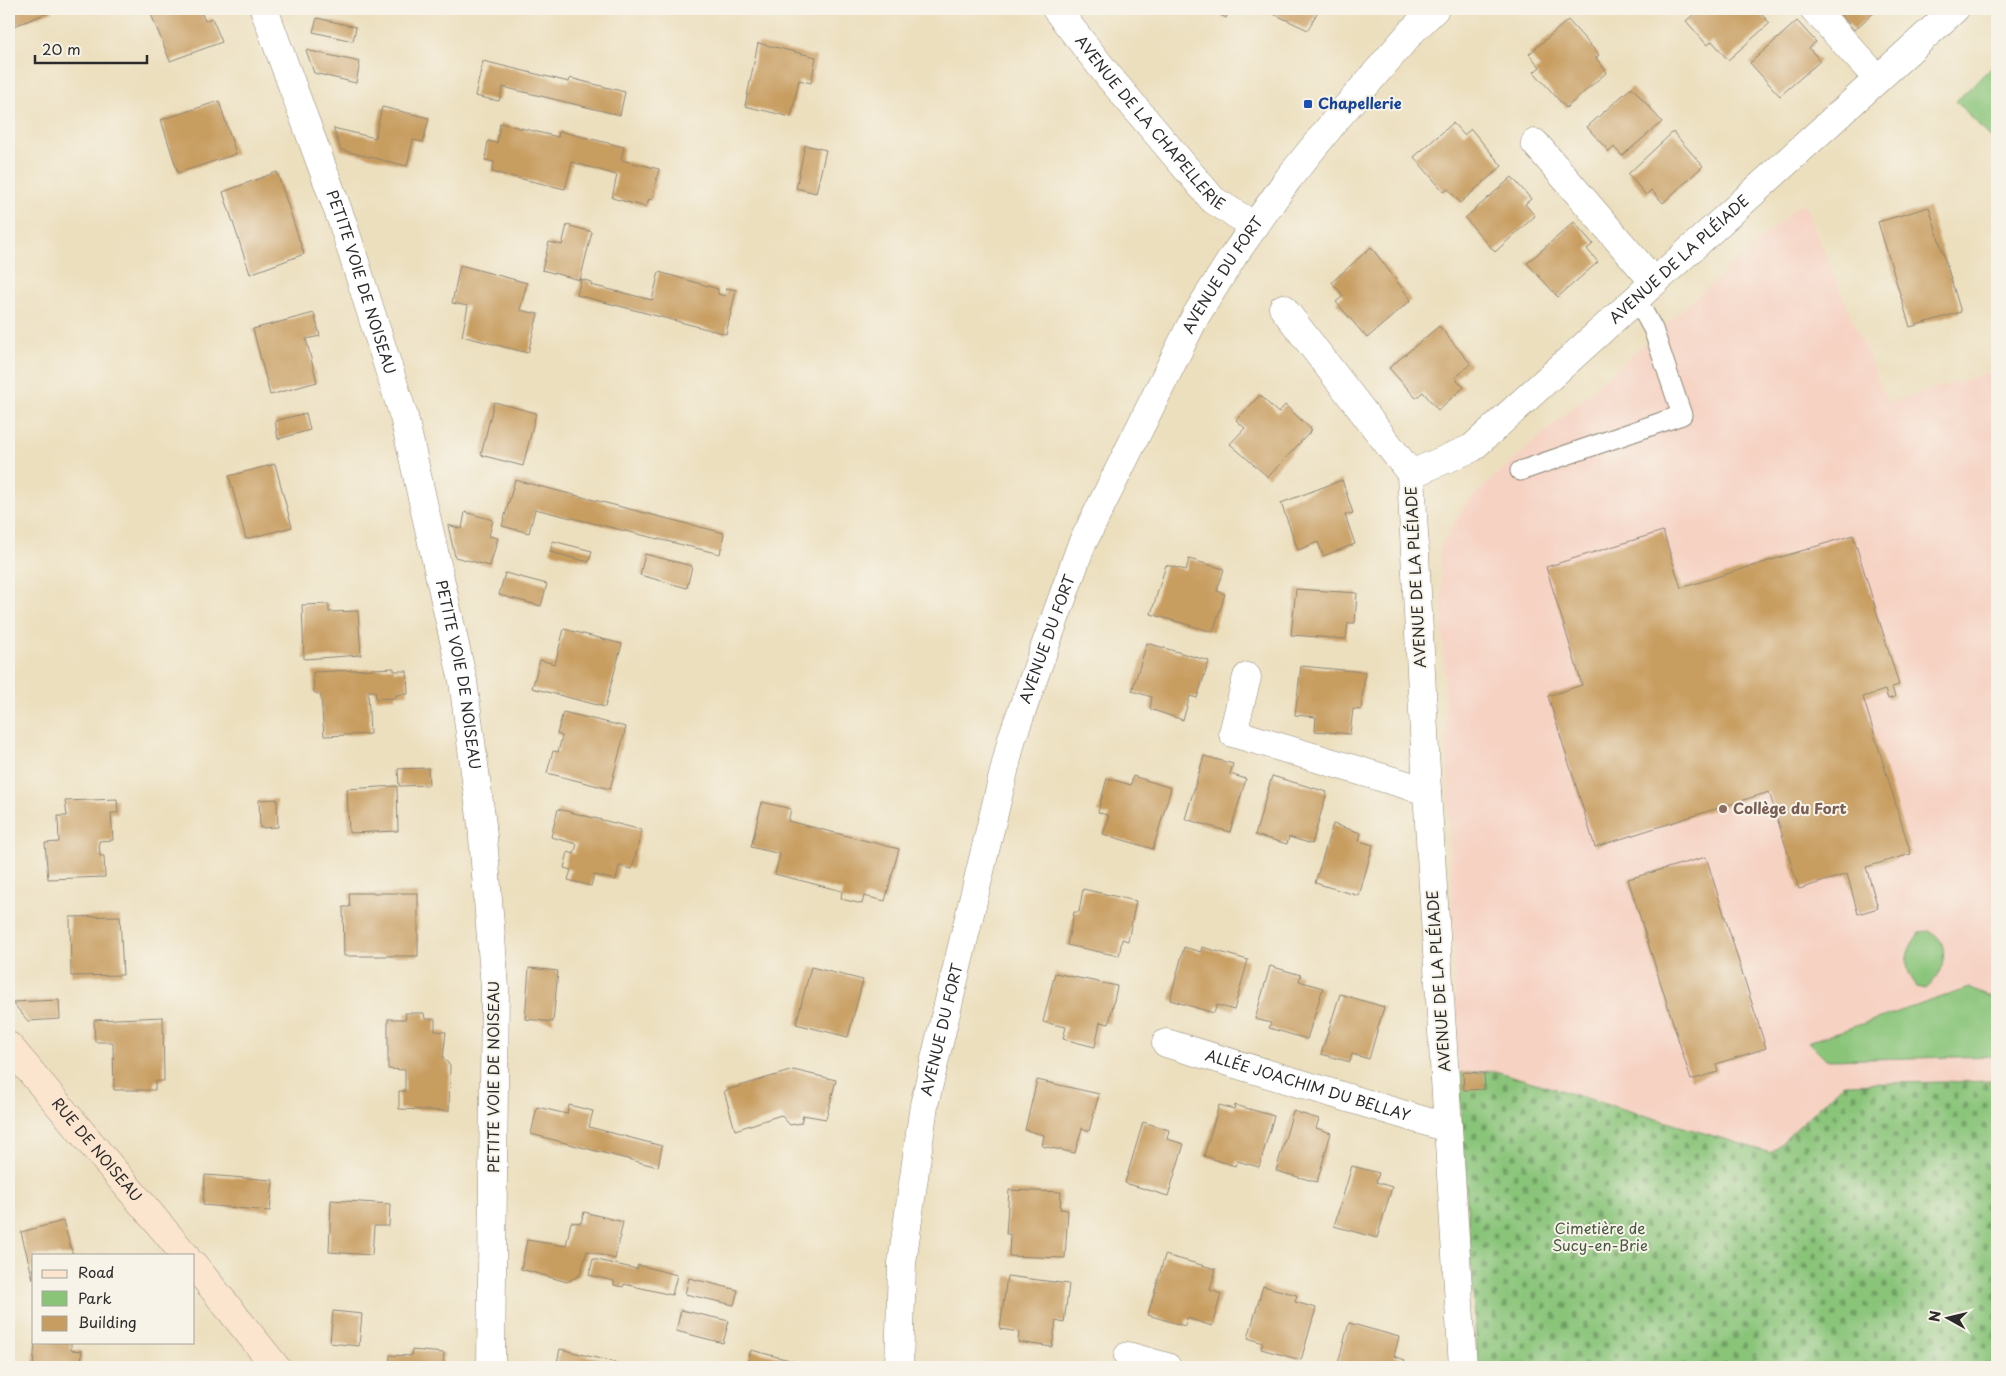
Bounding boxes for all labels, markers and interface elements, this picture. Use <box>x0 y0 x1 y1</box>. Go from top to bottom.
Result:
street label: AVENUE DE LA CHAPELLERIE <box>1071 30 1230 215</box>
scale bar <box>35 32 148 64</box>
text: 20 m <box>42 37 81 60</box>
place label: Chapellerie <box>1318 91 1402 114</box>
marker: Chapellerie <box>1302 98 1314 110</box>
street label: PETITE VOIE DE NOISEAU <box>321 186 403 377</box>
street label: AVENUE DE LA PLÉIADE <box>1603 189 1754 328</box>
street label: AVENUE DU FORT <box>1176 210 1268 337</box>
street label: AVENUE DE LA PLÉIADE <box>1398 485 1431 669</box>
street label: AVENUE DU FORT <box>1012 570 1080 706</box>
street label: PETITE VOIE DE NOISEAU <box>431 577 488 771</box>
place label: Collège du Fort <box>1733 796 1847 819</box>
marker: Collège du Fort <box>1717 803 1729 815</box>
street label: AVENUE DE LA PLÉIADE <box>1420 889 1455 1073</box>
street label: AVENUE DU FORT <box>914 960 968 1098</box>
street label: PETITE VOIE DE NOISEAU <box>481 981 504 1173</box>
street label: ALLÉE JOACHIM DU BELLAY <box>1203 1043 1414 1126</box>
street label: RUE DE NOISEAU <box>47 1092 148 1206</box>
park label: Cimetière de Sucy-en-Brie <box>1552 1216 1648 1256</box>
legend <box>32 1254 195 1344</box>
text: Road <box>78 1260 114 1283</box>
text: Park <box>78 1286 112 1309</box>
north arrow <box>1924 1294 1974 1344</box>
text: N <box>1923 1309 1946 1323</box>
text: Building <box>78 1310 137 1333</box>

